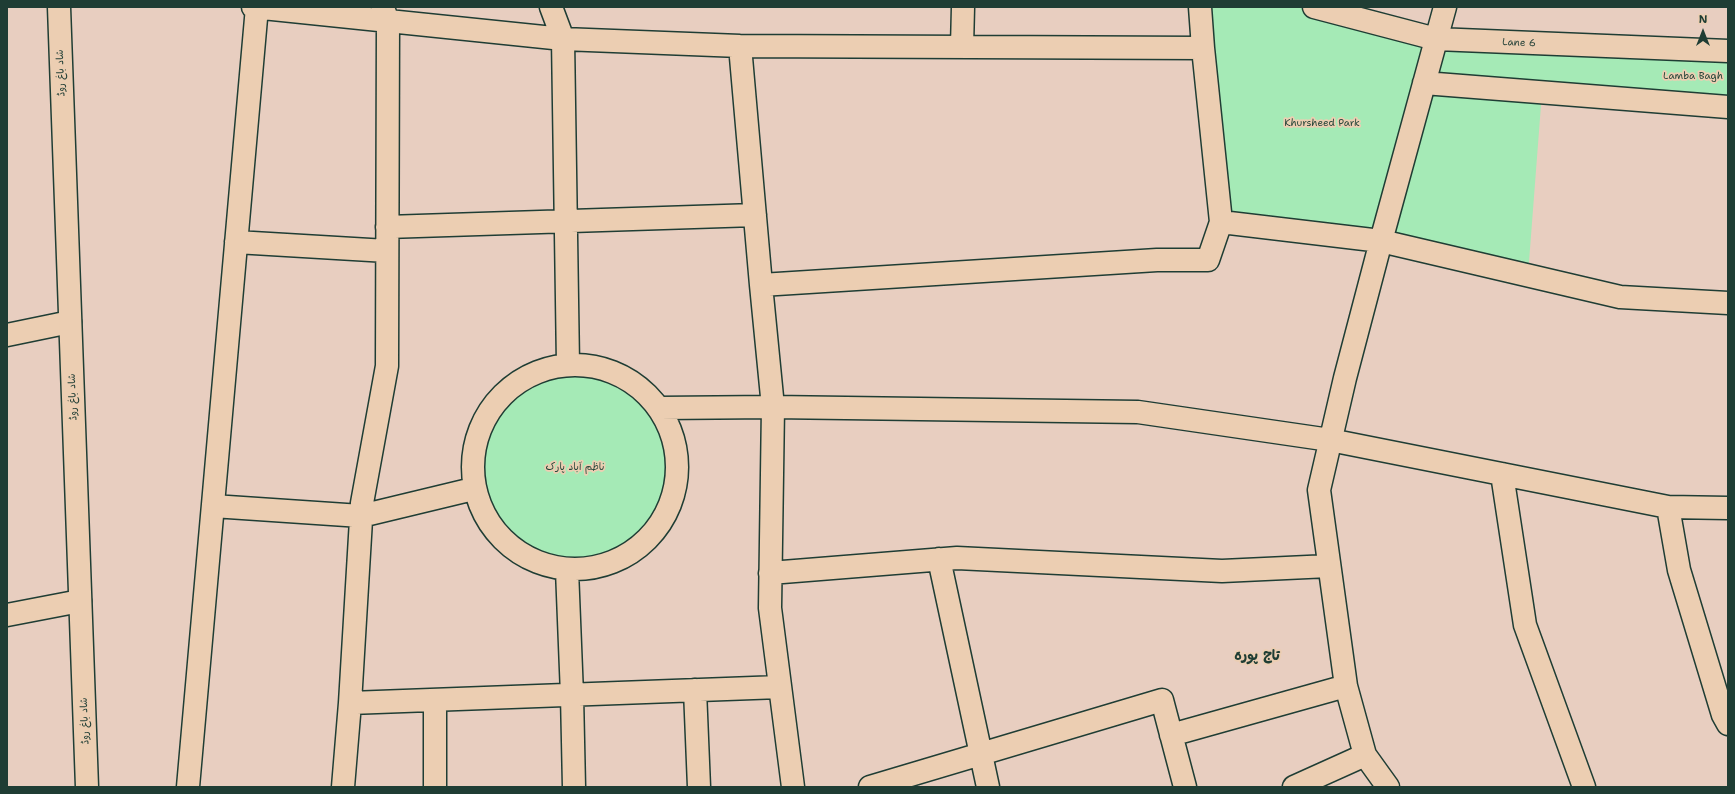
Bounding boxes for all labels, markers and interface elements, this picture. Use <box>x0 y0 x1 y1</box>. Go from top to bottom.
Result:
north arrow <box>1683 12 1723 52</box>
text: N <box>1699 12 1707 27</box>
street label: Lane 6 <box>1502 36 1536 50</box>
street label: شاد باغ روڈ <box>54 49 68 97</box>
park label: Lamba Bagh <box>1663 70 1723 82</box>
park label: Khursheed Park <box>1284 117 1360 129</box>
street label: شاد باغ روڈ <box>66 373 80 421</box>
park label: ناظم آباد پارک <box>546 461 604 473</box>
district label: تاج پورہ <box>1234 648 1280 664</box>
street label: شاد باغ روڈ <box>78 697 92 745</box>

